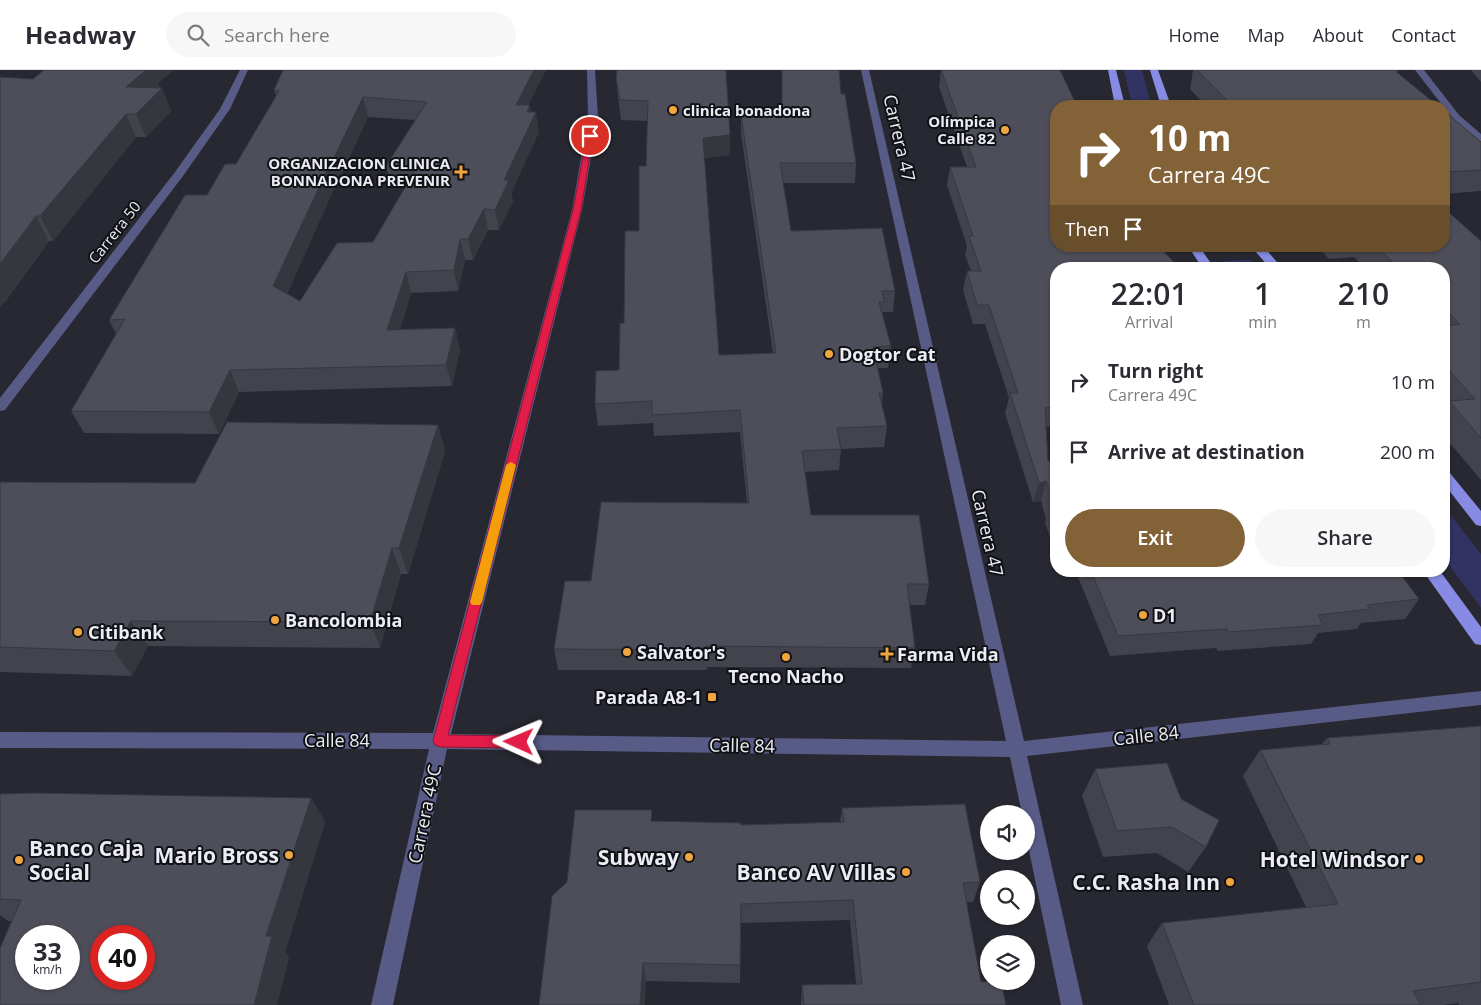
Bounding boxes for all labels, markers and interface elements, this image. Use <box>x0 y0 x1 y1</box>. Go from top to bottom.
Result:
search box <box>166 12 516 57</box>
text: Headway <box>25 18 136 51</box>
icon: search <box>184 21 212 49</box>
text: Search here <box>224 22 330 48</box>
text: Home <box>1169 23 1219 47</box>
text: Map <box>1247 23 1285 47</box>
text: About <box>1313 23 1363 47</box>
text: Contact <box>1391 23 1456 47</box>
street label: Carrera 47 <box>878 92 922 184</box>
place label: clinica bonadona <box>683 100 810 120</box>
marker: clinica bonadona <box>667 104 679 116</box>
place label: Olímpica Calle 82 <box>928 111 995 148</box>
text: 10 m <box>1148 114 1231 161</box>
pin <box>569 115 611 157</box>
icon: right <box>1065 120 1130 185</box>
icon: arrive <box>576 122 604 150</box>
marker: Olímpica Calle 82 <box>999 124 1011 136</box>
place label: ORGANIZACION CLINICA BONNADONA PREVENIR <box>268 153 451 190</box>
text: Carrera 49C <box>1148 159 1270 189</box>
marker: ORGANIZACION CLINICA BONNADONA PREVENIR <box>454 165 468 179</box>
street label: Carrera 50 <box>83 197 145 267</box>
icon: arrive <box>1119 215 1147 243</box>
text: Then <box>1065 216 1109 242</box>
text: 22:01 <box>1111 273 1188 314</box>
text: 1 <box>1254 273 1271 314</box>
text: 210 <box>1338 273 1389 314</box>
text: Arrival <box>1125 311 1173 333</box>
text: min <box>1248 311 1277 333</box>
text: m <box>1356 311 1371 333</box>
place label: Dogtor Cat <box>839 342 936 366</box>
marker: Dogtor Cat <box>823 348 835 360</box>
text: Turn right <box>1108 358 1203 384</box>
icon: right <box>1065 368 1093 396</box>
text: 10 m <box>1391 369 1435 395</box>
text: Carrera 49C <box>1108 384 1197 406</box>
icon: arrive <box>1065 438 1093 466</box>
text: Arrive at destination <box>1108 439 1305 465</box>
text: 200 m <box>1380 439 1435 465</box>
street label: Carrera 47 <box>966 487 1010 579</box>
button: Exit <box>1065 509 1245 567</box>
button: Share <box>1255 509 1435 567</box>
place label: D1 <box>1153 603 1177 627</box>
place label: Bancolombia <box>285 608 402 632</box>
marker: D1 <box>1137 609 1149 621</box>
marker: Bancolombia <box>269 614 281 626</box>
place label: Citibank <box>88 620 164 644</box>
marker: Citibank <box>72 626 84 638</box>
place label: Salvator's <box>637 640 725 664</box>
place label: Farma Vida <box>897 642 999 666</box>
marker: Salvator's <box>621 646 633 658</box>
marker: Farma Vida <box>881 648 893 660</box>
marker: Tecno Nacho <box>780 651 792 663</box>
place label: Tecno Nacho <box>728 664 844 688</box>
place label: Parada A8-1 <box>595 685 702 709</box>
marker: Parada A8-1 <box>706 691 718 703</box>
position arrow <box>492 715 544 767</box>
street label: Calle 84 <box>1112 720 1180 750</box>
street label: Calle 84 <box>304 728 370 752</box>
street label: Calle 84 <box>709 732 775 758</box>
street label: Carrera 49C <box>402 763 446 865</box>
map controls <box>980 805 1035 990</box>
button: sound <box>980 805 1035 860</box>
place label: Banco Caja Social <box>29 834 144 886</box>
place label: Mario Bross <box>155 841 279 869</box>
place label: Subway <box>598 843 679 871</box>
place label: Hotel Windsor <box>1260 845 1409 873</box>
marker: Mario Bross <box>283 849 295 861</box>
marker: Subway <box>683 851 695 863</box>
marker: Hotel Windsor <box>1413 853 1425 865</box>
marker: Banco Caja Social <box>13 854 25 866</box>
place label: Banco AV Villas <box>737 858 896 886</box>
marker: Banco AV Villas <box>900 866 912 878</box>
place label: C.C. Rasha Inn <box>1072 868 1220 896</box>
button: search <box>980 870 1035 925</box>
marker: C.C. Rasha Inn <box>1224 876 1236 888</box>
speed limit sign: 40 <box>90 925 155 990</box>
text: 33 <box>33 934 62 968</box>
button: layers <box>980 935 1035 990</box>
text: km/h <box>33 961 62 978</box>

